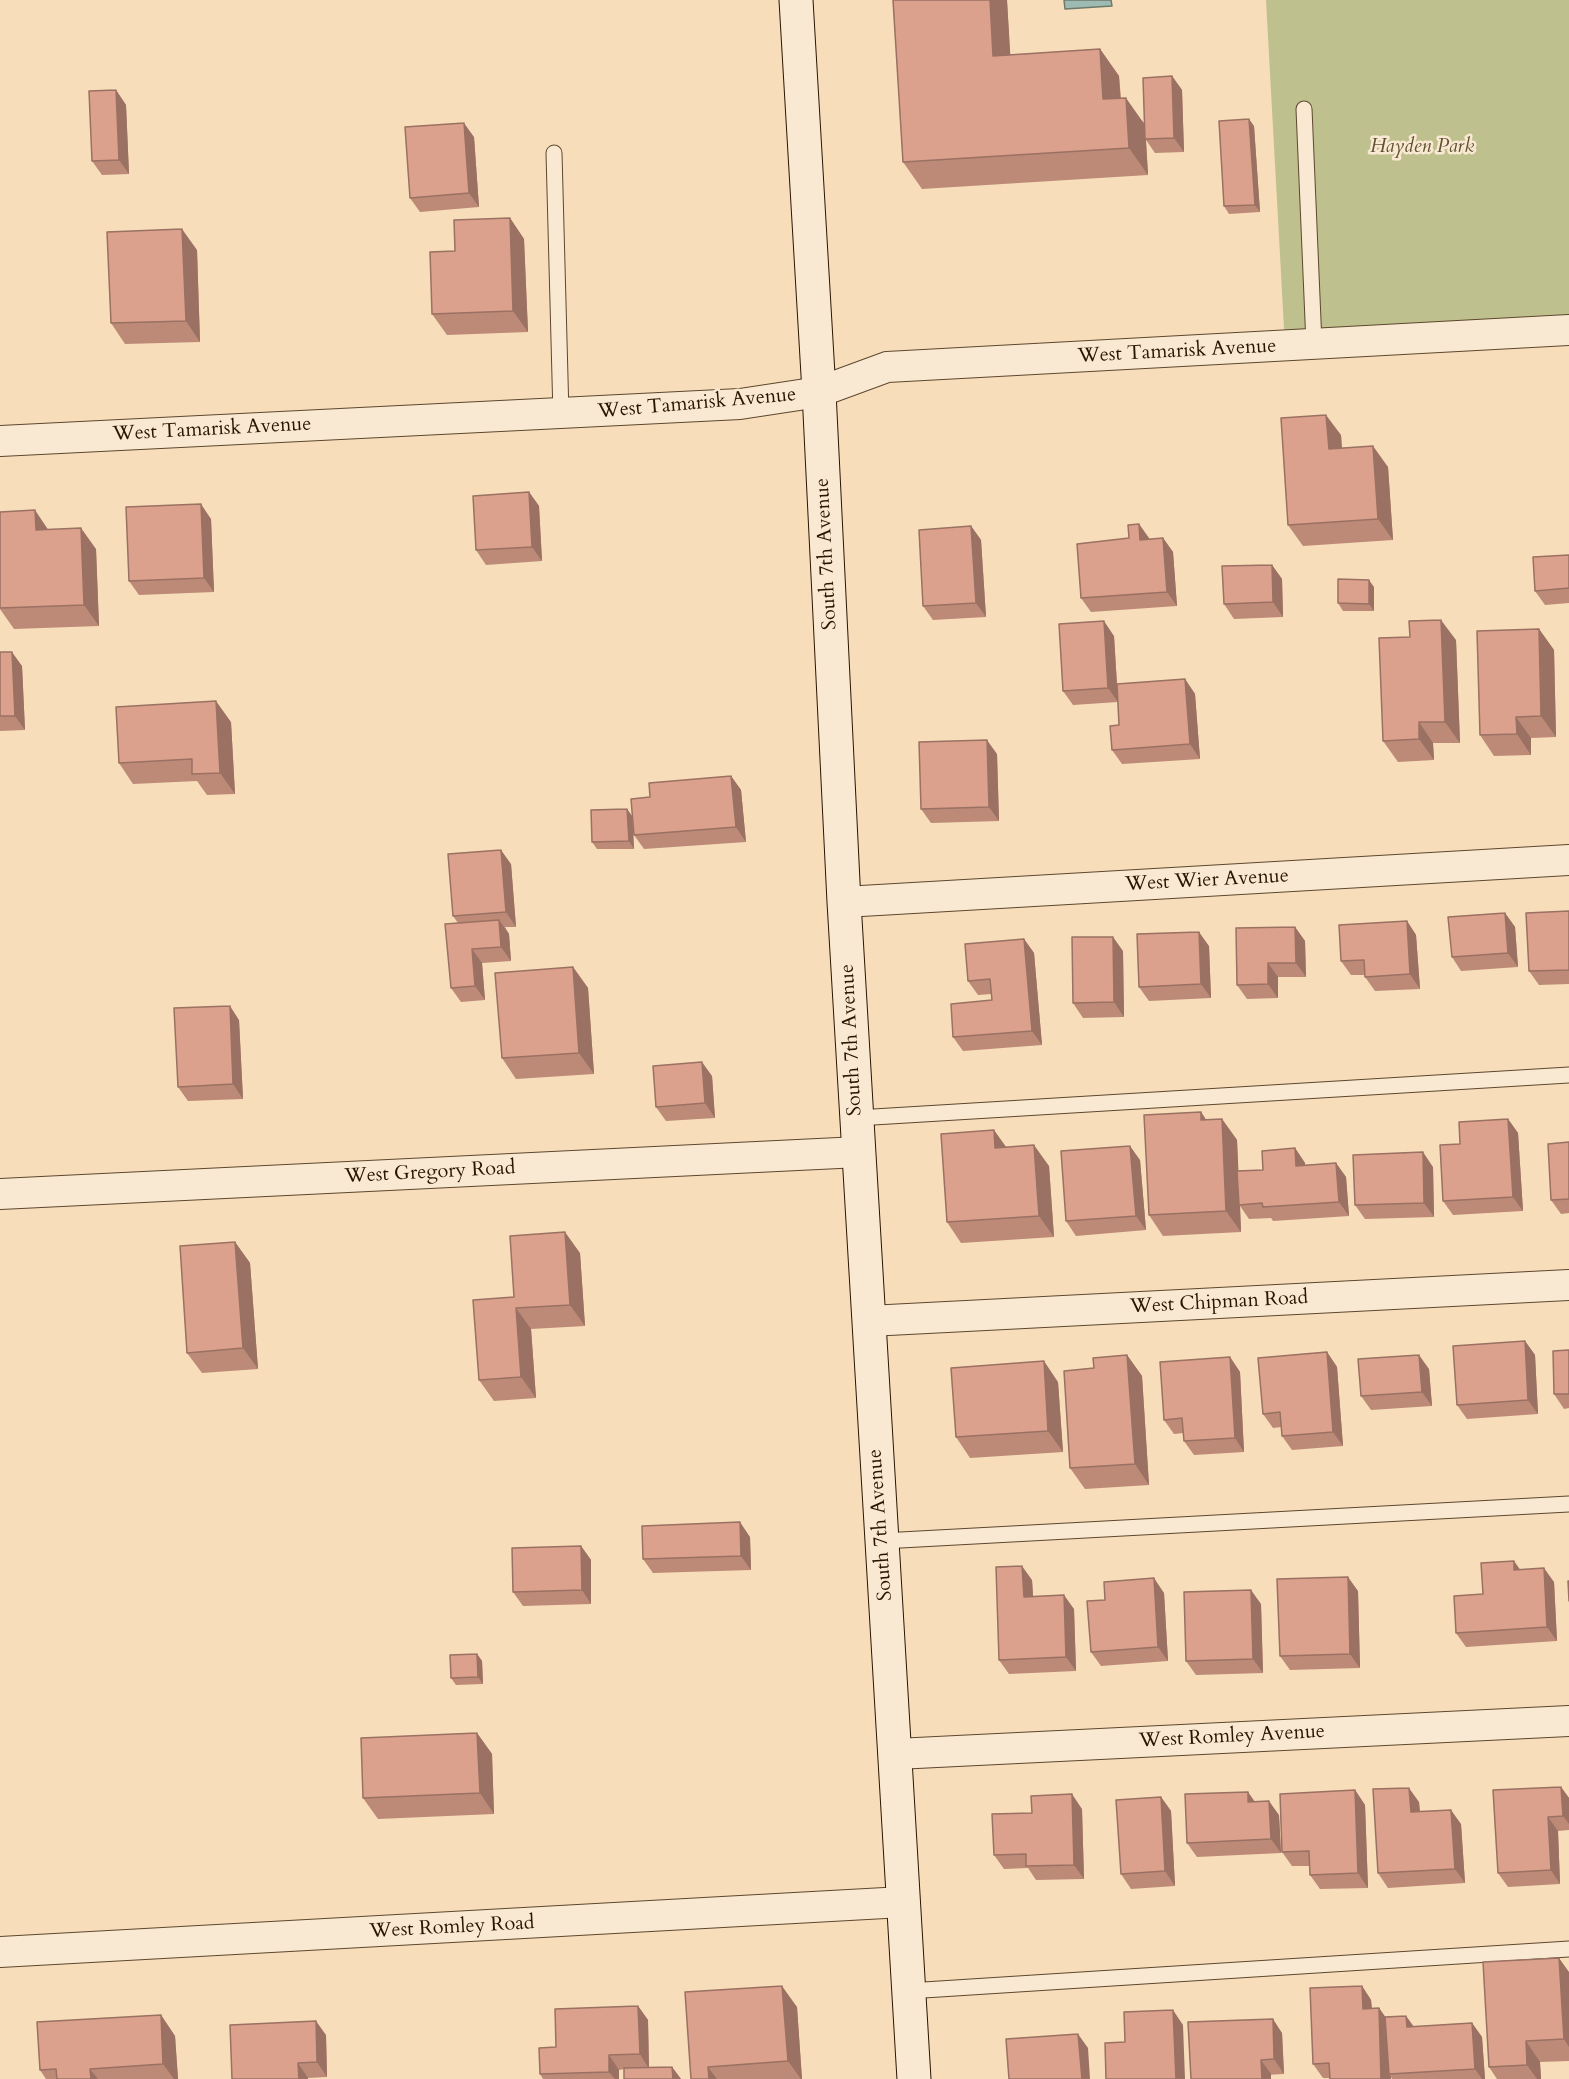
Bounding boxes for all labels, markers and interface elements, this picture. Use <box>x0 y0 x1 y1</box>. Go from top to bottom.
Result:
park label: Hayden Park <box>1370 135 1474 159</box>
street label: West Tamarisk Avenue <box>1077 335 1277 369</box>
street label: West Tamarisk Avenue <box>597 383 797 425</box>
street label: West Tamarisk Avenue <box>112 413 312 447</box>
street label: South 7th Avenue <box>811 477 843 631</box>
street label: West Wier Avenue <box>1125 865 1289 897</box>
street label: South 7th Avenue <box>836 963 868 1117</box>
street label: West Gregory Road <box>344 1157 516 1189</box>
street label: West Chipman Road <box>1129 1286 1309 1320</box>
street label: South 7th Avenue <box>864 1448 898 1602</box>
street label: West Romley Avenue <box>1138 1720 1326 1754</box>
street label: West Romley Road <box>369 1912 535 1944</box>

